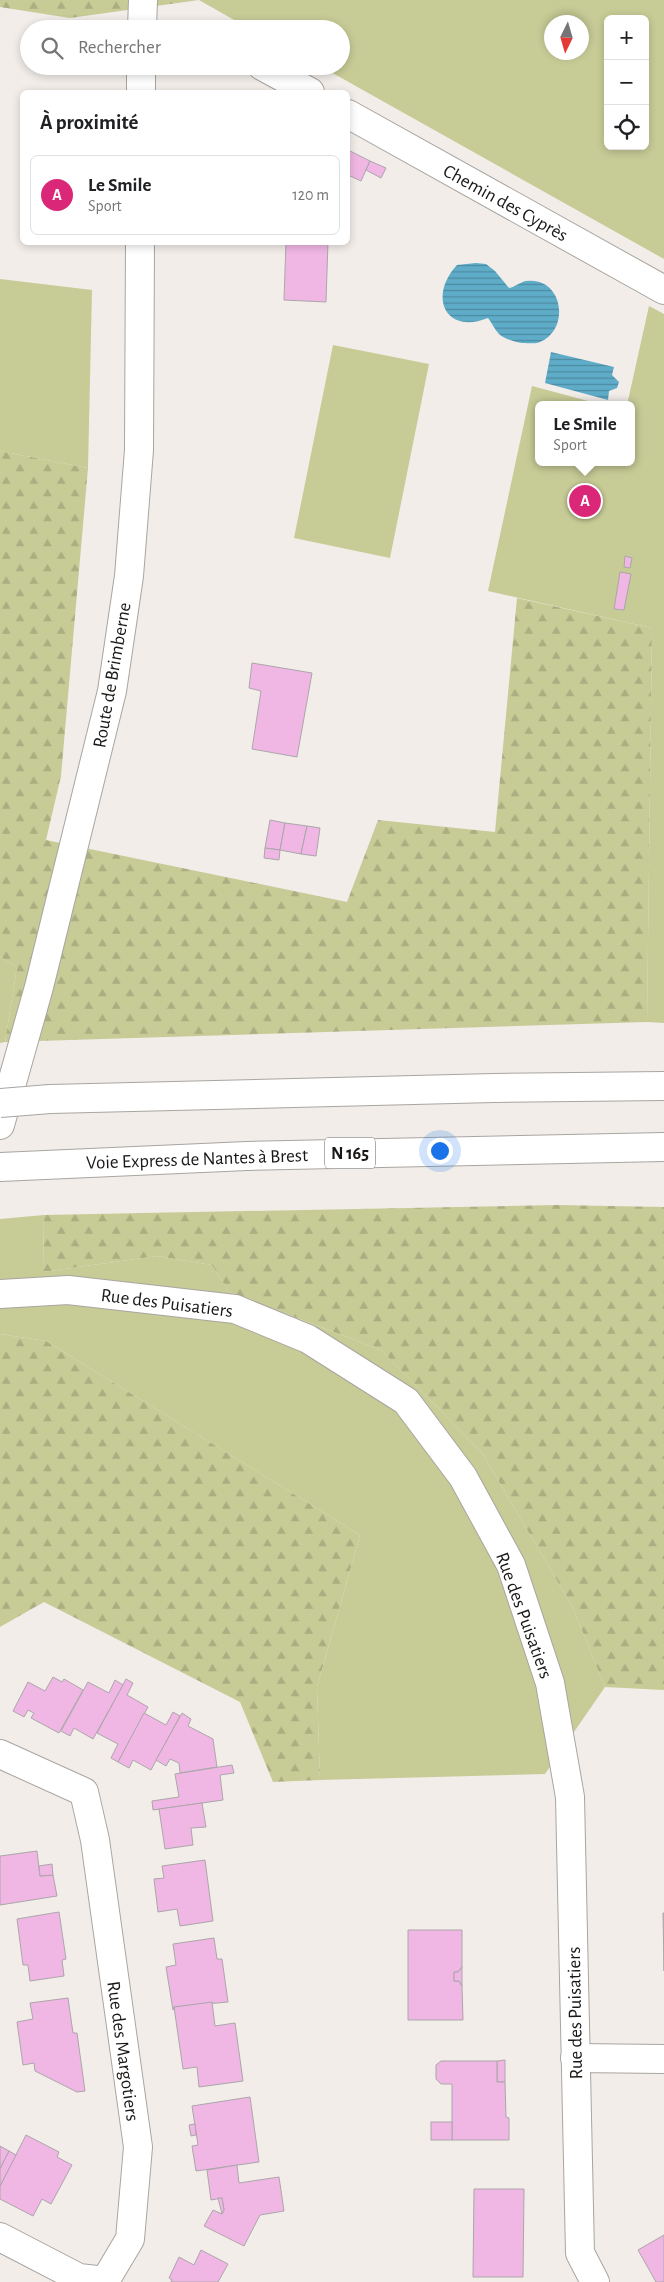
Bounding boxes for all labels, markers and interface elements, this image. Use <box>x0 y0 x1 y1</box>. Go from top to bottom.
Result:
north arrow <box>544 15 589 60</box>
map controls <box>604 15 649 150</box>
button: + <box>604 15 649 60</box>
search box <box>20 20 350 75</box>
icon: search <box>38 34 66 62</box>
text: Rechercher <box>78 38 161 57</box>
button: − <box>604 60 649 105</box>
button: locate <box>604 105 649 150</box>
text: À proximité <box>40 112 138 133</box>
street label: Chemin des Cyprès <box>440 161 571 245</box>
text: Le Smile <box>88 176 151 195</box>
text: A <box>52 187 62 203</box>
text: 120 m <box>292 187 329 203</box>
text: Sport <box>88 198 122 214</box>
popup <box>535 401 635 466</box>
text: Le Smile <box>553 415 617 434</box>
text: Sport <box>553 437 587 453</box>
pin: A <box>569 482 601 520</box>
street label: Route de Brimberne <box>90 601 135 750</box>
road number: N 165 <box>325 1138 375 1168</box>
your location <box>427 1138 453 1164</box>
street label: Voie Express de Nantes à Brest <box>86 1146 308 1173</box>
street label: Rue des Puisatiers <box>100 1286 234 1321</box>
street label: Rue des Puisatiers <box>492 1550 555 1681</box>
street label: Rue des Puisatiers <box>565 1946 586 2080</box>
street label: Rue des Margotiers <box>103 1980 142 2122</box>

